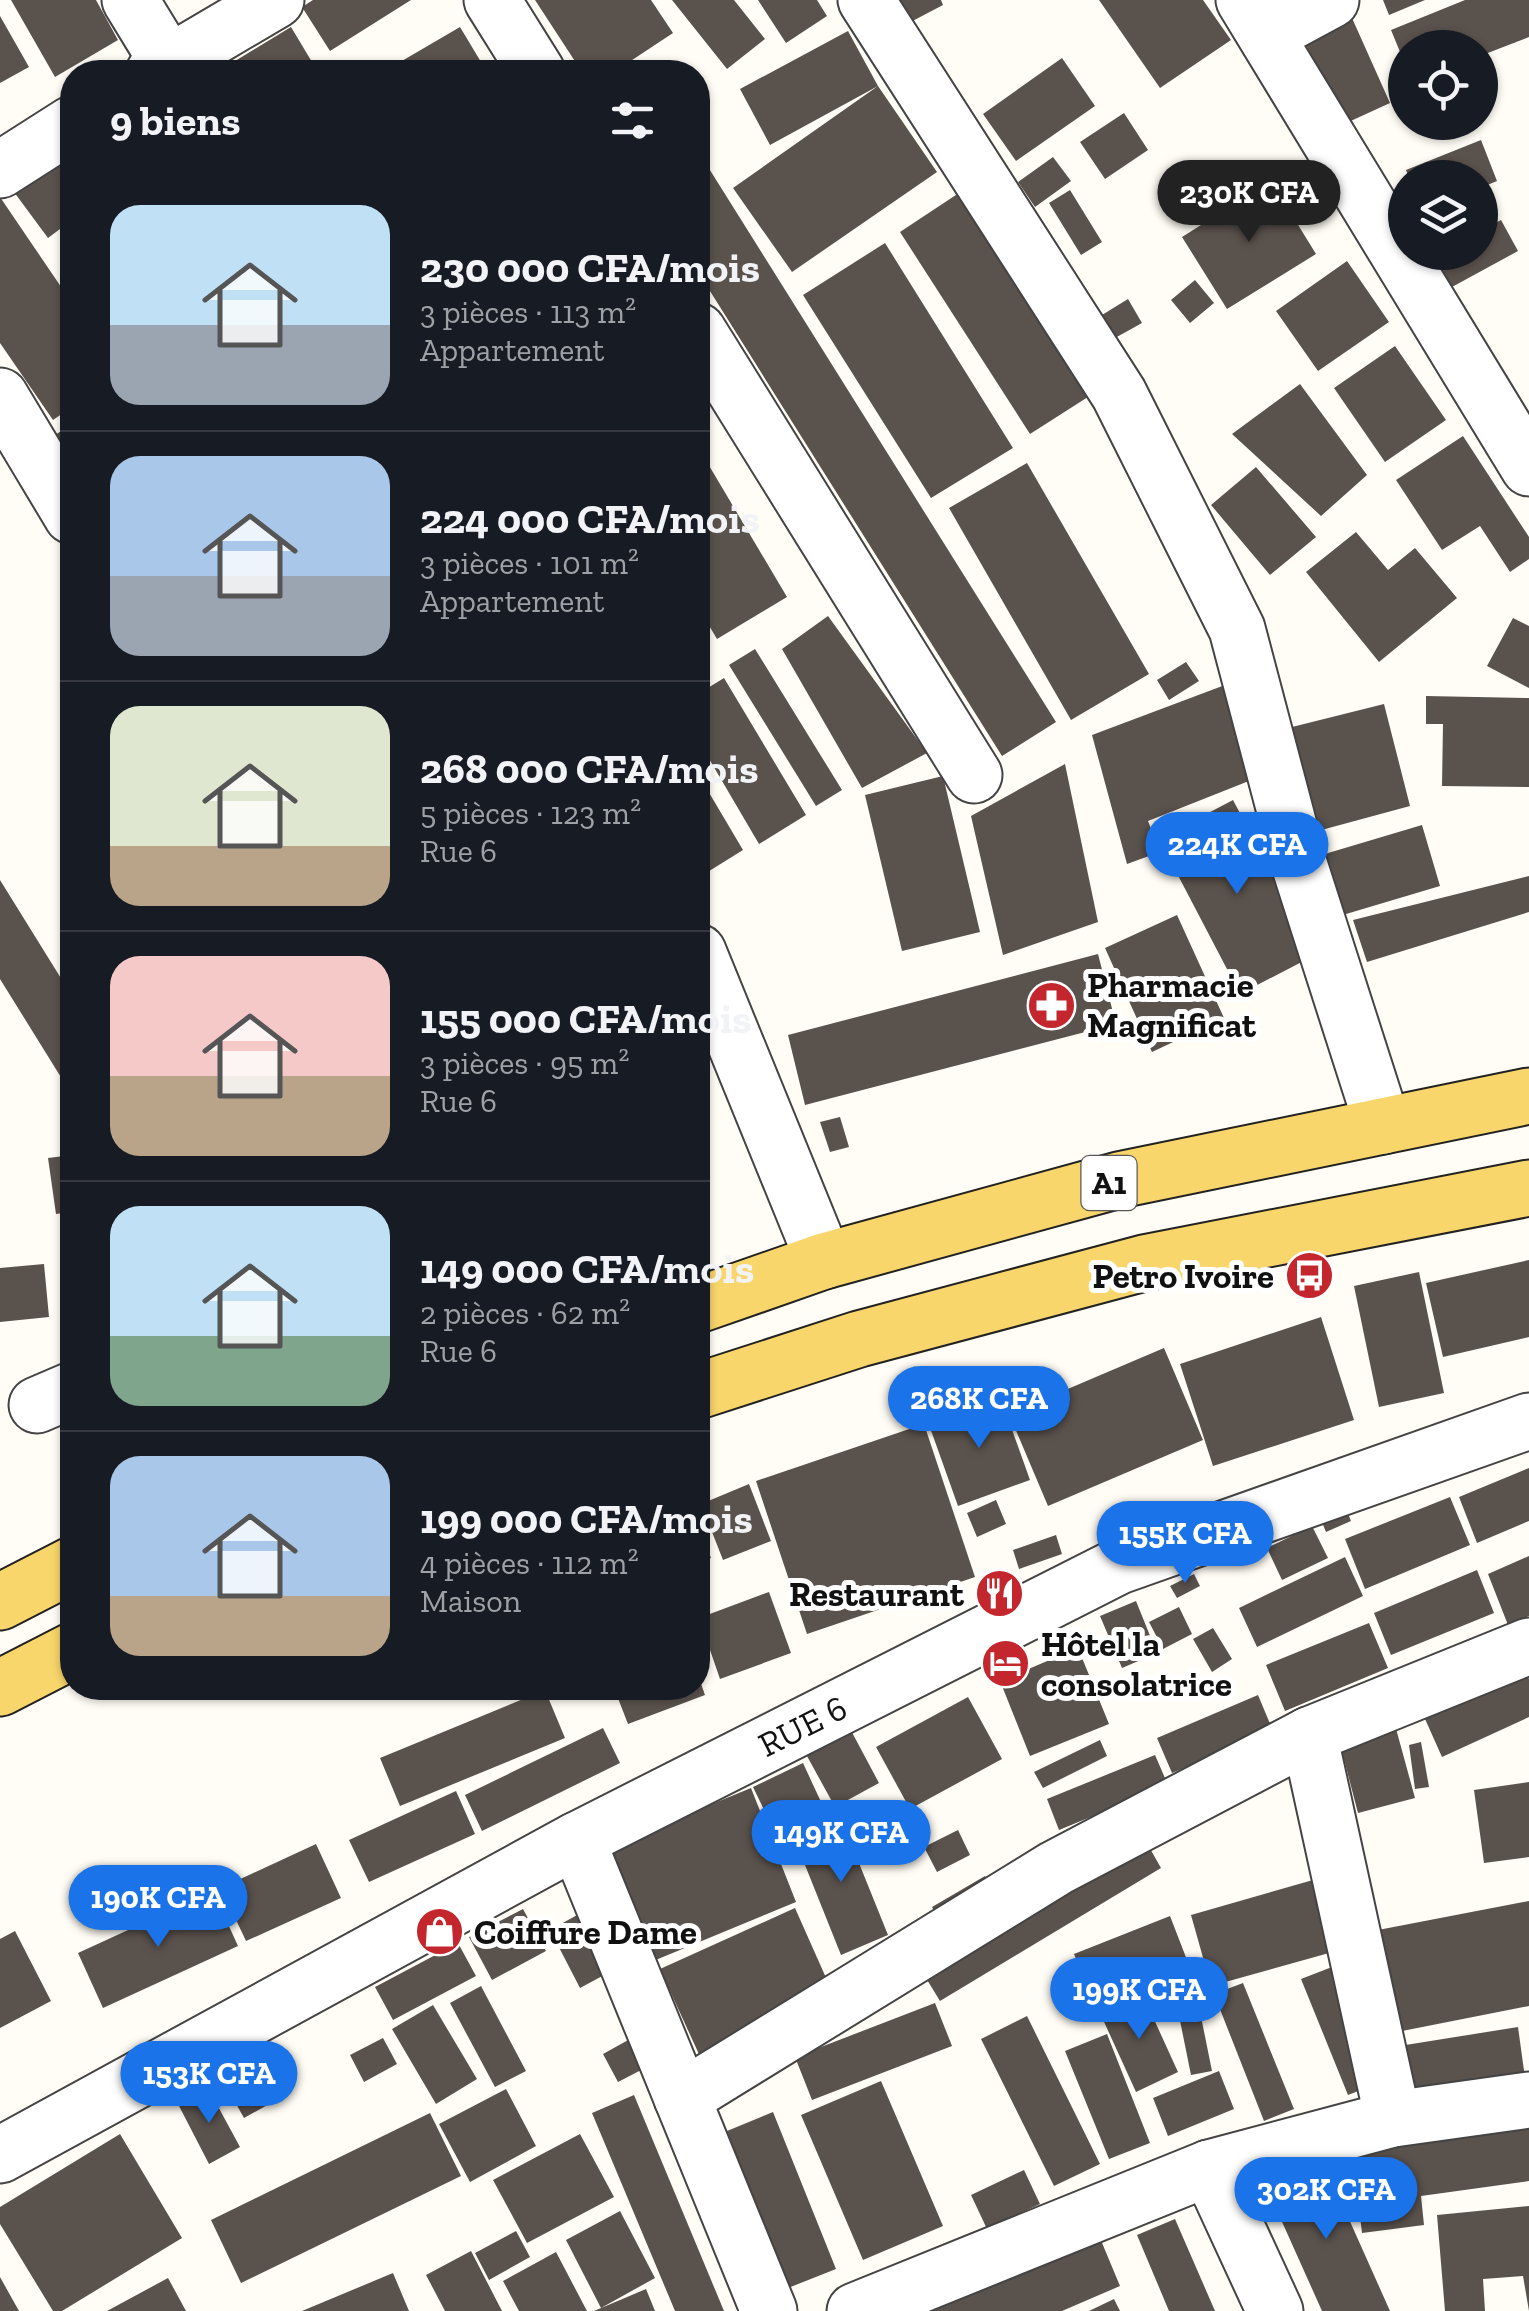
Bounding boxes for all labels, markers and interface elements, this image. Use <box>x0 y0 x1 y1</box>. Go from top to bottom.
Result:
map controls <box>1388 30 1498 270</box>
button: locate <box>1388 30 1498 140</box>
icon: filters <box>605 93 660 148</box>
text: 9 biens <box>110 95 241 146</box>
pin: 230K CFA <box>1146 160 1352 245</box>
button: layers <box>1388 160 1498 270</box>
text: 230K CFA <box>1179 173 1319 211</box>
text: 230 000 CFA/mois <box>420 242 760 293</box>
icon: home <box>190 245 310 365</box>
text: 3 pièces · 113 m² <box>420 293 636 331</box>
text: Appartement <box>420 331 604 369</box>
text: 224 000 CFA/mois <box>420 493 760 544</box>
icon: home <box>190 496 310 616</box>
text: 3 pièces · 101 m² <box>420 544 639 582</box>
text: Appartement <box>420 582 604 620</box>
text: 268 000 CFA/mois <box>420 743 759 794</box>
icon: home <box>190 746 310 866</box>
text: 5 pièces · 123 m² <box>420 794 641 832</box>
pin: 224K CFA <box>1134 812 1340 897</box>
text: 224K CFA <box>1167 825 1307 863</box>
text: Rue 6 <box>420 832 497 870</box>
place label: Pharmacie Magnificat <box>1087 964 1257 1046</box>
pharmacy icon: Pharmacie Magnificat <box>1026 979 1078 1031</box>
text: 155 000 CFA/mois <box>420 993 752 1044</box>
icon: home <box>190 996 310 1116</box>
text: 3 pièces · 95 m² <box>420 1044 629 1082</box>
text: Rue 6 <box>420 1082 497 1120</box>
road number: A1 <box>1082 1156 1136 1210</box>
text: 149 000 CFA/mois <box>420 1243 754 1294</box>
icon: home <box>190 1246 310 1366</box>
bus stop icon: Petro Ivoire <box>1283 1250 1335 1302</box>
place label: Petro Ivoire <box>1092 1255 1274 1297</box>
text: 2 pièces · 62 m² <box>420 1294 630 1332</box>
text: Rue 6 <box>420 1332 497 1370</box>
pin: 268K CFA <box>876 1366 1082 1451</box>
text: 268K CFA <box>910 1379 1048 1417</box>
text: 199 000 CFA/mois <box>420 1493 753 1544</box>
icon: home <box>190 1496 310 1616</box>
pin: 155K CFA <box>1082 1501 1288 1586</box>
text: 155K CFA <box>1119 1514 1251 1552</box>
text: 4 pièces · 112 m² <box>420 1544 639 1582</box>
restaurant icon: Restaurant <box>973 1568 1025 1620</box>
place label: Restaurant <box>789 1573 965 1615</box>
text: Maison <box>420 1582 521 1620</box>
place label: Hôtel la consolatrice <box>1041 1623 1232 1705</box>
hotel icon: Hôtel la consolatrice <box>980 1638 1032 1690</box>
street label: RUE 6 <box>751 1686 854 1766</box>
pin: 149K CFA <box>738 1800 944 1885</box>
text: 149K CFA <box>774 1813 908 1851</box>
pin: 190K CFA <box>55 1865 261 1950</box>
text: 190K CFA <box>91 1878 225 1916</box>
shop icon: Coiffure Dame <box>413 1906 465 1958</box>
place label: Coiffure Dame <box>474 1911 697 1953</box>
pin: 199K CFA <box>1036 1957 1242 2042</box>
text: 199K CFA <box>1072 1970 1206 2008</box>
pin: 153K CFA <box>106 2041 312 2126</box>
text: 153K CFA <box>142 2054 276 2092</box>
pin: 302K CFA <box>1223 2157 1429 2242</box>
text: 302K CFA <box>1256 2170 1396 2208</box>

